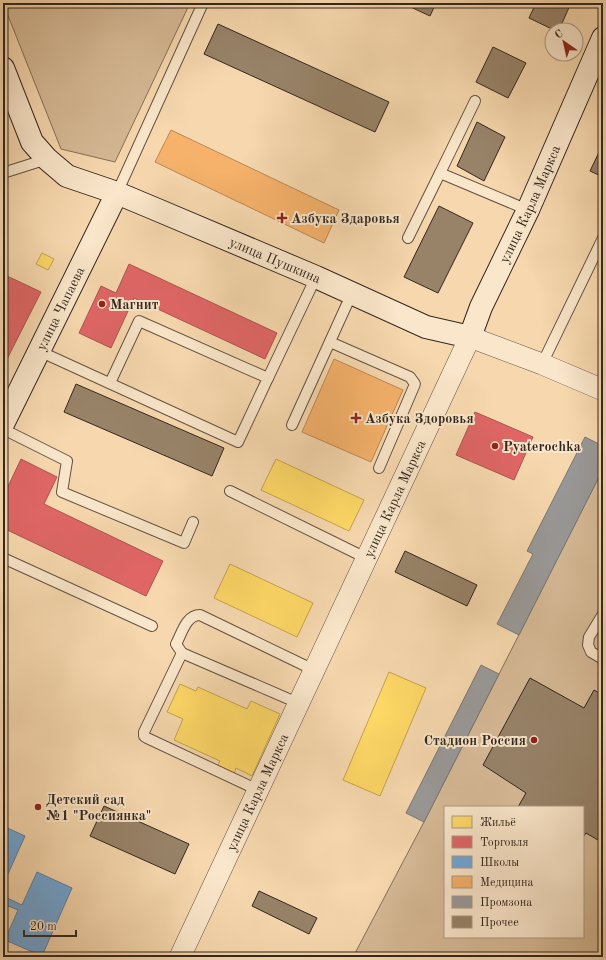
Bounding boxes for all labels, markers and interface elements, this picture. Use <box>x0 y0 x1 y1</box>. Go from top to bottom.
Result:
north arrow <box>544 22 584 62</box>
text: С <box>553 28 565 42</box>
street label: улица Карла Маркса <box>497 143 563 266</box>
marker: Азбука Здаровья <box>276 212 288 224</box>
place label: Азбука Здаровья <box>291 212 400 226</box>
street label: улица Пушкина <box>227 235 323 286</box>
street label: улица Чапаева <box>34 264 88 353</box>
place label: Магнит <box>110 298 159 312</box>
marker: Магнит <box>97 299 107 309</box>
marker: Азбука Здоровья <box>350 412 362 424</box>
place label: Азбука Здоровья <box>365 412 474 426</box>
street label: улица Карла Маркса <box>362 438 429 560</box>
place label: Pyaterochka <box>503 440 581 454</box>
marker: Pyaterochka <box>490 441 500 451</box>
street label: улица Карла Маркса <box>225 732 292 854</box>
place label: Стадион Россия <box>424 734 526 748</box>
marker: Стадион Россия <box>529 735 539 745</box>
place label: Детский сад №1 "Россиянка" <box>46 793 151 823</box>
marker: Детский сад №1 "Россиянка" <box>33 802 43 812</box>
legend <box>444 806 584 938</box>
text: Жильё <box>480 817 516 829</box>
text: Торговля <box>480 837 529 849</box>
text: Школы <box>480 857 519 869</box>
text: Медицина <box>480 877 534 889</box>
text: Промзона <box>480 897 532 909</box>
scale bar <box>24 912 76 938</box>
text: Прочее <box>480 917 519 929</box>
text: 20 m <box>30 921 57 933</box>

